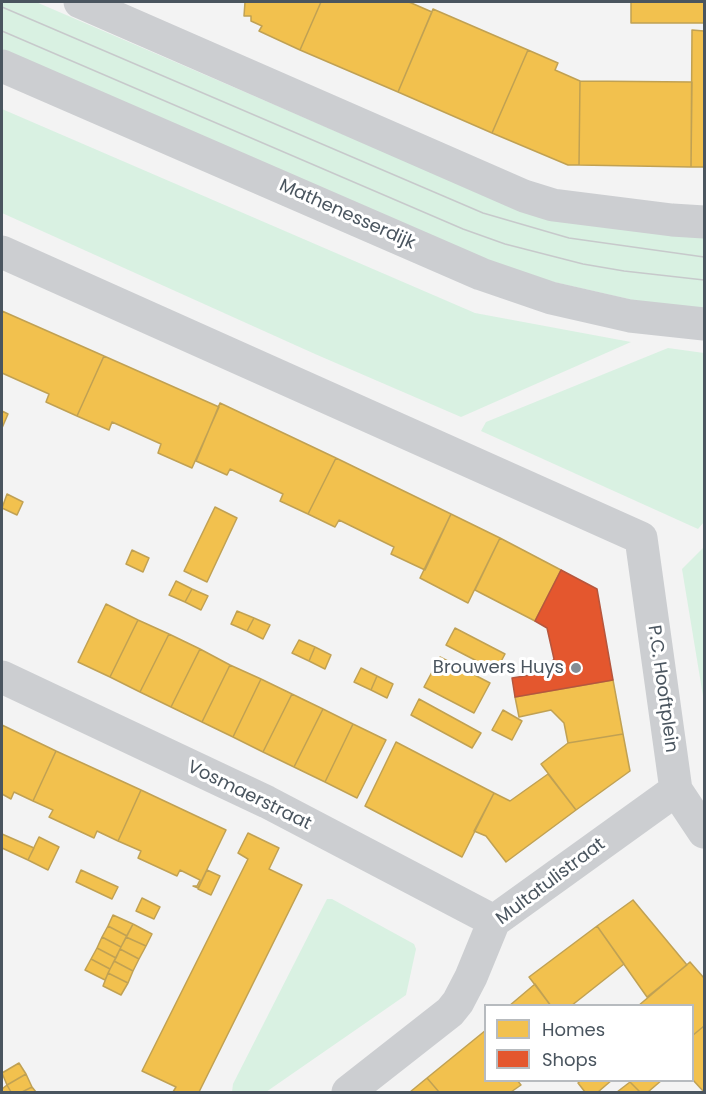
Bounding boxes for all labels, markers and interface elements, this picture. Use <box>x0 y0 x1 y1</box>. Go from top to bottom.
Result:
street label: Mathenesserdijk <box>276 175 418 255</box>
street label: P.C. Hooftplein <box>642 624 682 754</box>
place label: Brouwers Huys <box>433 657 564 679</box>
marker: Brouwers Huys <box>569 661 583 675</box>
street label: Vosmaerstraat <box>183 757 315 835</box>
street label: Multatulistraat <box>492 834 610 930</box>
legend <box>484 1004 694 1082</box>
text: Homes <box>542 1017 605 1042</box>
text: Shops <box>542 1047 597 1072</box>

